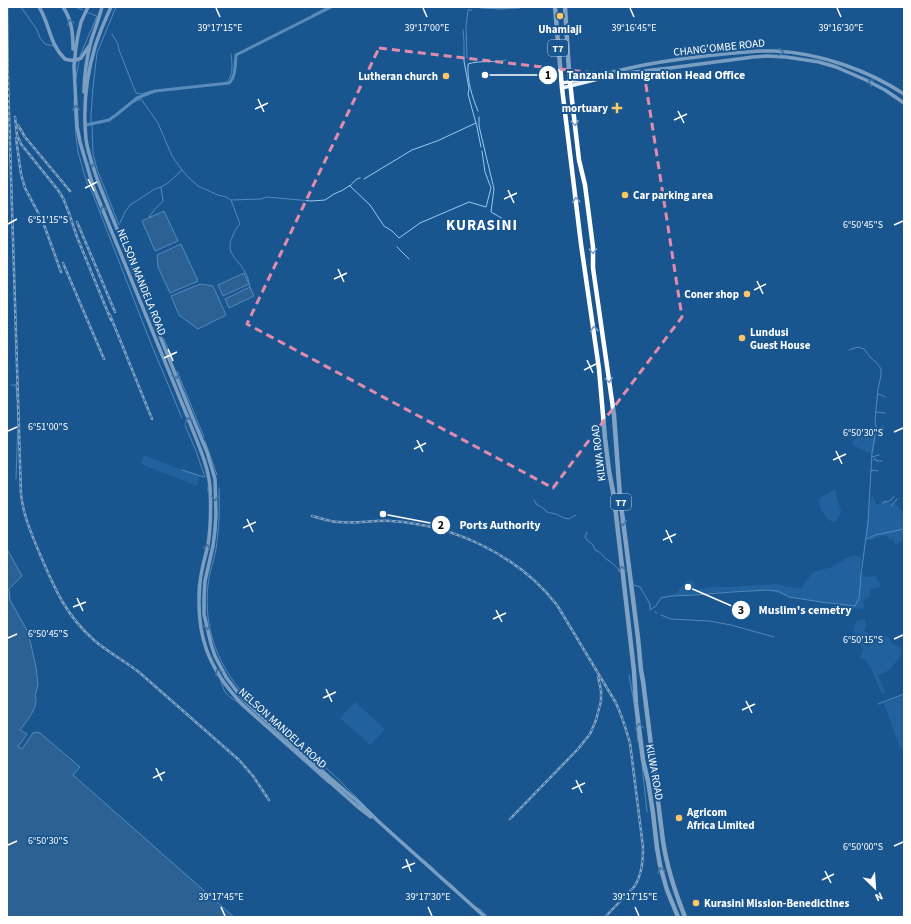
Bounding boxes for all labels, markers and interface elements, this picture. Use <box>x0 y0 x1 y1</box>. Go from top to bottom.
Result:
marker: Uhamiaji <box>555 11 565 21</box>
one-way arrow <box>66 18 75 25</box>
text: 39°17'15"E <box>197 21 243 35</box>
text: 39°17'00"E <box>404 21 450 35</box>
text: 39°16'45"E <box>611 21 657 35</box>
text: 39°16'30"E <box>818 21 864 35</box>
place label: Uhamiaji <box>538 22 582 37</box>
street label: CHANG'OMBE ROAD <box>673 35 766 60</box>
road number: T7 <box>548 40 568 56</box>
one-way arrow <box>778 47 784 56</box>
callout: Tanzania Immigration Head Office <box>538 63 753 87</box>
text: 1 <box>545 67 551 84</box>
text: Tanzania Immigration Head Office <box>567 67 745 84</box>
place label: Lutheran church <box>358 69 438 84</box>
marker: Lutheran church <box>441 71 451 81</box>
one-way arrow <box>868 79 875 87</box>
place label: mortuary <box>562 101 608 116</box>
marker: mortuary <box>611 102 623 114</box>
one-way arrow <box>72 105 81 111</box>
one-way arrow <box>570 120 579 126</box>
one-way arrow <box>87 160 96 167</box>
place label: Car parking area <box>633 188 713 203</box>
marker: Car parking area <box>620 190 630 200</box>
one-way arrow <box>572 197 581 203</box>
one-way arrow <box>99 206 107 213</box>
text: 6°51'15"S <box>28 213 68 227</box>
district label: KURASINI <box>446 215 518 236</box>
text: 6°50'45"S <box>843 218 883 232</box>
street label: NELSON MANDELA ROAD <box>113 227 170 338</box>
one-way arrow <box>589 248 597 254</box>
place label: Coner shop <box>684 287 739 302</box>
marker: Coner shop <box>742 289 752 299</box>
place label: Lundusi Guest House <box>750 325 811 353</box>
one-way arrow <box>590 326 599 332</box>
marker: Lundusi Guest House <box>737 333 747 343</box>
one-way arrow <box>171 371 179 379</box>
one-way arrow <box>604 377 613 383</box>
one-way arrow <box>185 417 193 424</box>
text: 6°51'00"S <box>28 420 68 434</box>
street label: KILWA ROAD <box>588 424 609 482</box>
text: 6°50'30"S <box>843 426 883 440</box>
road number: T7 <box>611 494 631 510</box>
one-way arrow <box>211 495 220 501</box>
callout: Ports Authority <box>431 513 548 537</box>
text: 2 <box>438 517 444 534</box>
text: Ports Authority <box>459 517 541 534</box>
one-way arrow <box>619 520 628 526</box>
one-way arrow <box>202 544 211 550</box>
one-way arrow <box>618 566 627 572</box>
callout: Muslim's cemetry <box>731 598 860 622</box>
text: 3 <box>738 602 744 619</box>
text: Muslim's cemetry <box>759 602 852 619</box>
one-way arrow <box>202 624 210 630</box>
text: 6°50'45"S <box>28 627 68 641</box>
text: 6°50'15"S <box>843 633 883 647</box>
one-way arrow <box>215 669 222 676</box>
street label: NELSON MANDELA ROAD <box>235 685 330 772</box>
one-way arrow <box>635 723 644 729</box>
street label: KILWA ROAD <box>642 743 667 802</box>
place label: Agricom Africa Limited <box>686 805 755 833</box>
marker: Agricom Africa Limited <box>674 813 684 823</box>
text: 6°50'30"S <box>28 834 68 848</box>
text: 6°50'00"S <box>843 840 883 854</box>
one-way arrow <box>658 866 666 873</box>
north arrow <box>855 868 895 908</box>
text: N <box>873 888 886 905</box>
text: 39°17'45"E <box>198 890 244 904</box>
text: 39°17'30"E <box>405 890 451 904</box>
text: 39°17'15"E <box>612 890 658 904</box>
place label: Kurasini Mission-Benedictines <box>704 896 849 911</box>
marker: Kurasini Mission-Benedictines <box>691 898 701 908</box>

